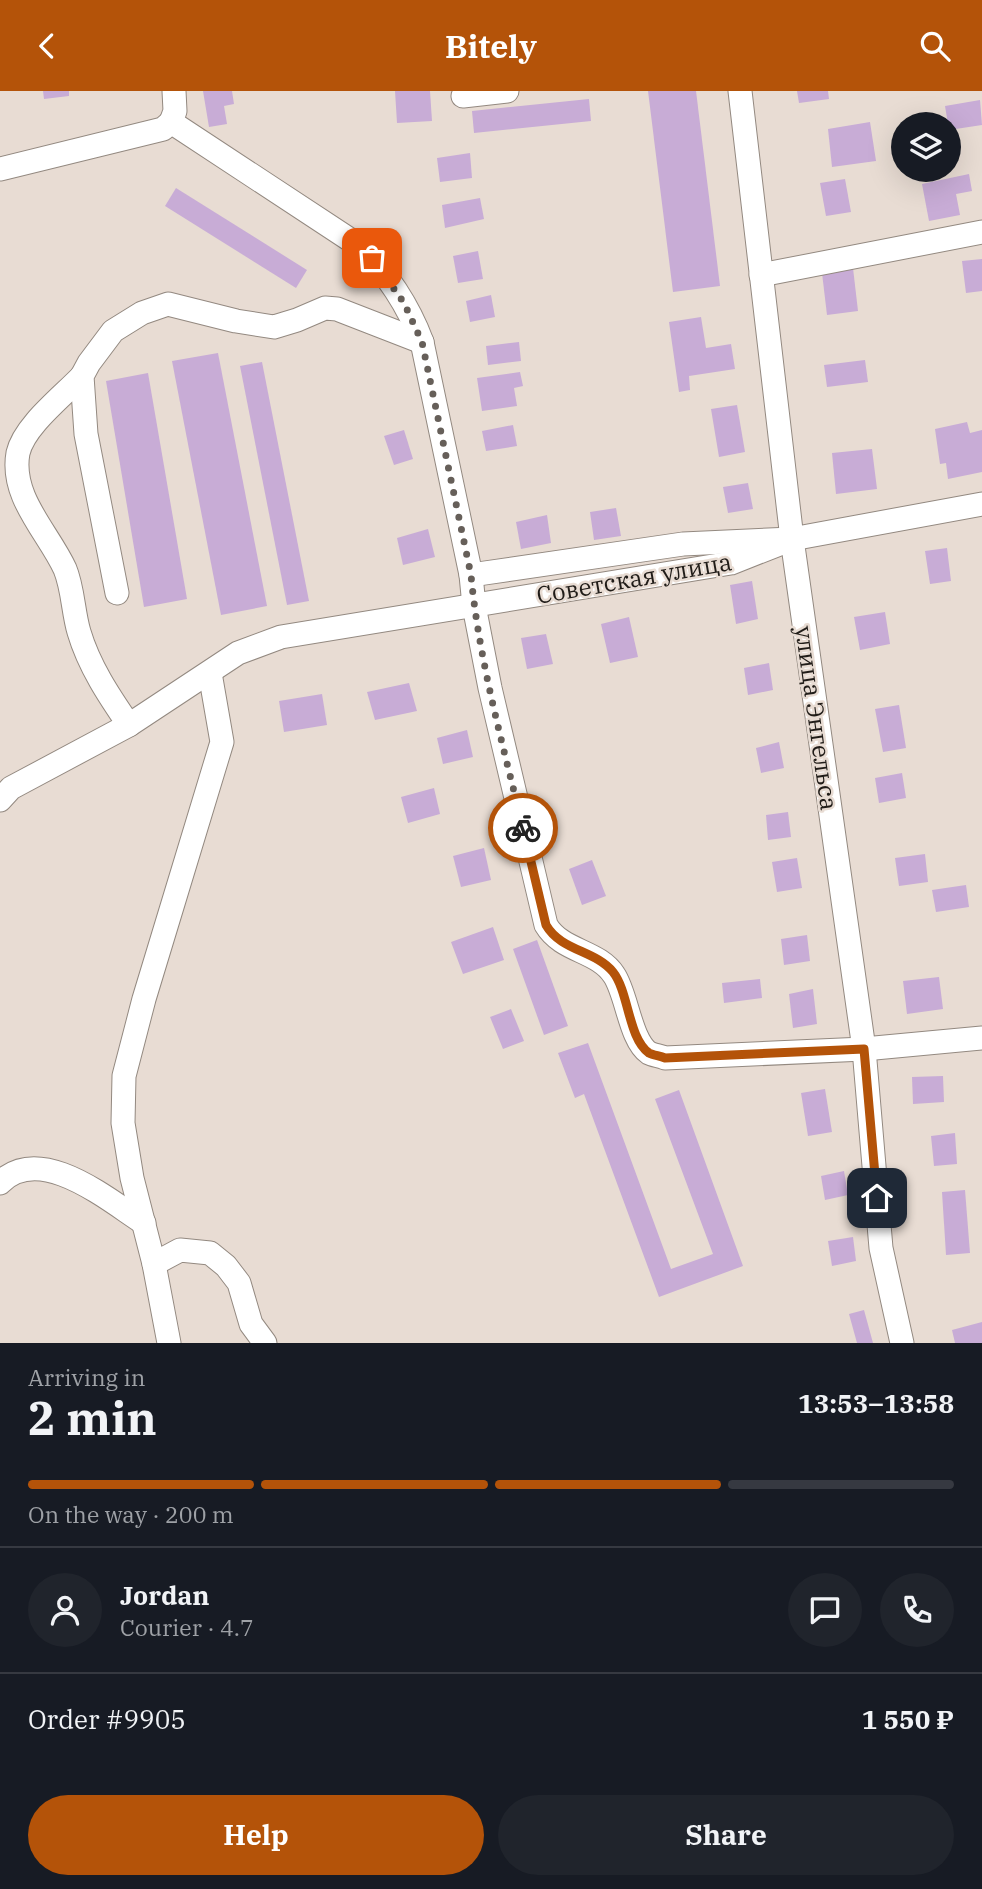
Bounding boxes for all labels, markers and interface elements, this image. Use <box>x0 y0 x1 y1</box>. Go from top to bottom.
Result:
text: Bitely <box>445 25 537 67</box>
icon: back <box>28 27 66 65</box>
icon: search <box>916 27 954 65</box>
map controls <box>891 112 961 182</box>
button: layers <box>891 112 961 182</box>
pin <box>342 228 402 288</box>
icon: bag <box>353 239 391 277</box>
street label: Советская улица <box>534 545 734 611</box>
street label: улица Энгельса <box>788 624 846 812</box>
courier <box>488 793 558 863</box>
icon: bike <box>504 809 542 847</box>
pin <box>847 1168 907 1228</box>
icon: home <box>858 1179 896 1217</box>
text: Arriving in <box>28 1362 145 1392</box>
text: 13:53–13:58 <box>798 1386 954 1420</box>
text: 2 min <box>28 1388 157 1448</box>
text: On the way · 200 m <box>28 1499 234 1529</box>
button: person <box>28 1573 102 1647</box>
button: chat <box>788 1573 862 1647</box>
button: phone <box>880 1573 954 1647</box>
text: Jordan <box>120 1578 210 1612</box>
text: Courier · 4.7 <box>120 1612 254 1642</box>
text: Order #9905 <box>28 1702 186 1736</box>
text: 1 550 ₽ <box>862 1702 954 1736</box>
button: Help <box>28 1795 484 1875</box>
button: Share <box>498 1795 954 1875</box>

